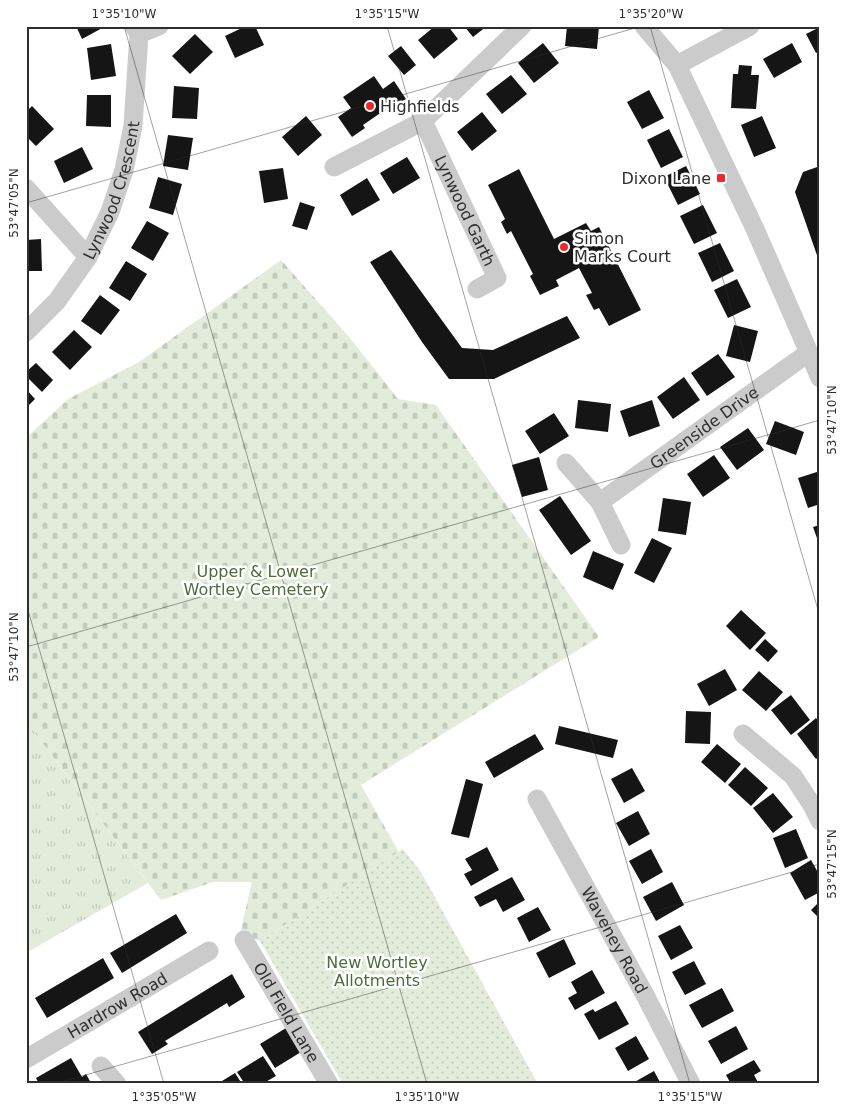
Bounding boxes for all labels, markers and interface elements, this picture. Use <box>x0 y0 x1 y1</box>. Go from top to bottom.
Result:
text: 1°35'10"W <box>92 7 157 21</box>
text: 1°35'15"W <box>355 7 420 21</box>
text: 1°35'20"W <box>619 7 684 21</box>
place label: Highfields <box>380 97 460 116</box>
marker: Highfields <box>364 100 376 112</box>
street label: Lynwood Crescent <box>79 121 143 263</box>
street label: Lynwood Garth <box>431 152 499 269</box>
text: 53°47'05"N <box>7 168 21 238</box>
place label: Dixon Lane <box>622 169 711 188</box>
marker: Dixon Lane <box>715 172 727 184</box>
place label: Simon Marks Court <box>574 229 671 266</box>
marker: Simon Marks Court <box>558 241 570 253</box>
street label: Greenside Drive <box>646 383 762 473</box>
text: 53°47'10"N <box>825 385 839 455</box>
park label: Upper & Lower Wortley Cemetery <box>184 562 328 599</box>
text: 53°47'10"N <box>7 612 21 682</box>
text: 53°47'15"N <box>825 829 839 899</box>
street label: Waveney Road <box>577 884 651 997</box>
park label: New Wortley Allotments <box>326 953 428 990</box>
street label: Old Field Lane <box>249 959 323 1066</box>
street label: Hardrow Road <box>64 969 171 1042</box>
text: 1°35'05"W <box>132 1090 197 1104</box>
text: 1°35'10"W <box>395 1090 460 1104</box>
text: 1°35'15"W <box>658 1090 723 1104</box>

